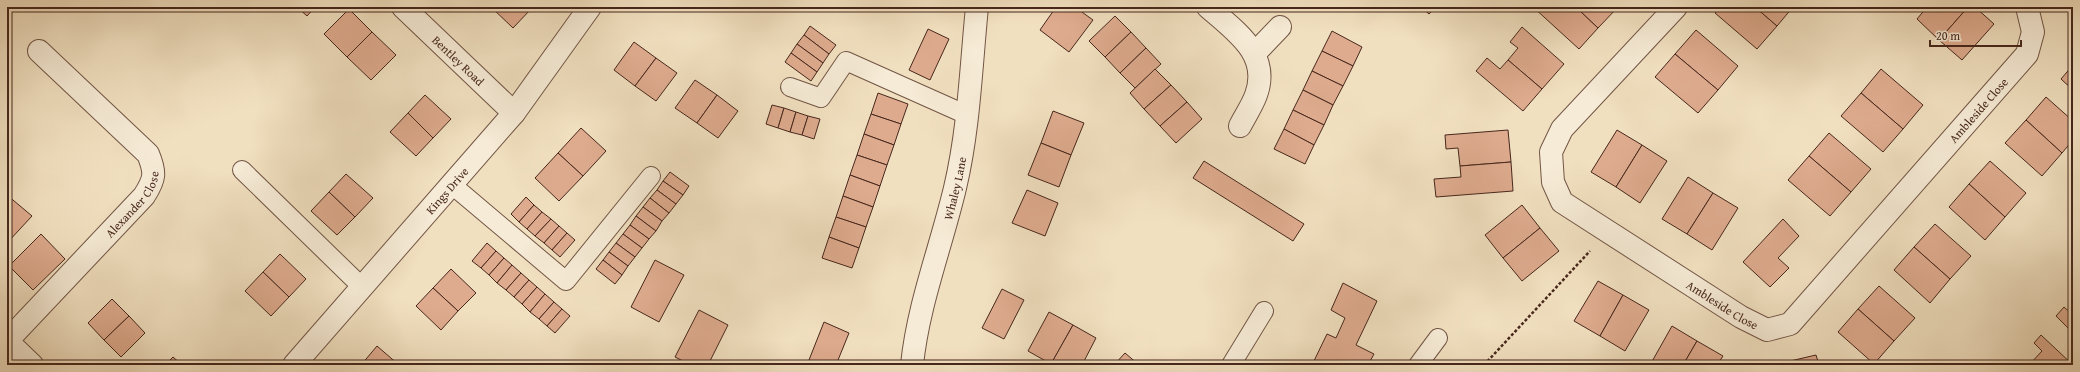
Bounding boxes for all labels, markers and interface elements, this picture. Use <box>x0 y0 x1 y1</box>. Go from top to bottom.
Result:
scale bar <box>1930 22 2021 48</box>
text: 20 m <box>1936 27 1960 44</box>
street label: Bentley Road <box>429 31 489 90</box>
street label: Ambleside Close <box>1945 73 2012 146</box>
street label: Whaley Lane <box>939 155 970 222</box>
street label: Kings Drive <box>421 163 472 218</box>
street label: Alexander Close <box>101 171 162 241</box>
street label: Ambleside Close <box>1683 276 1762 333</box>

